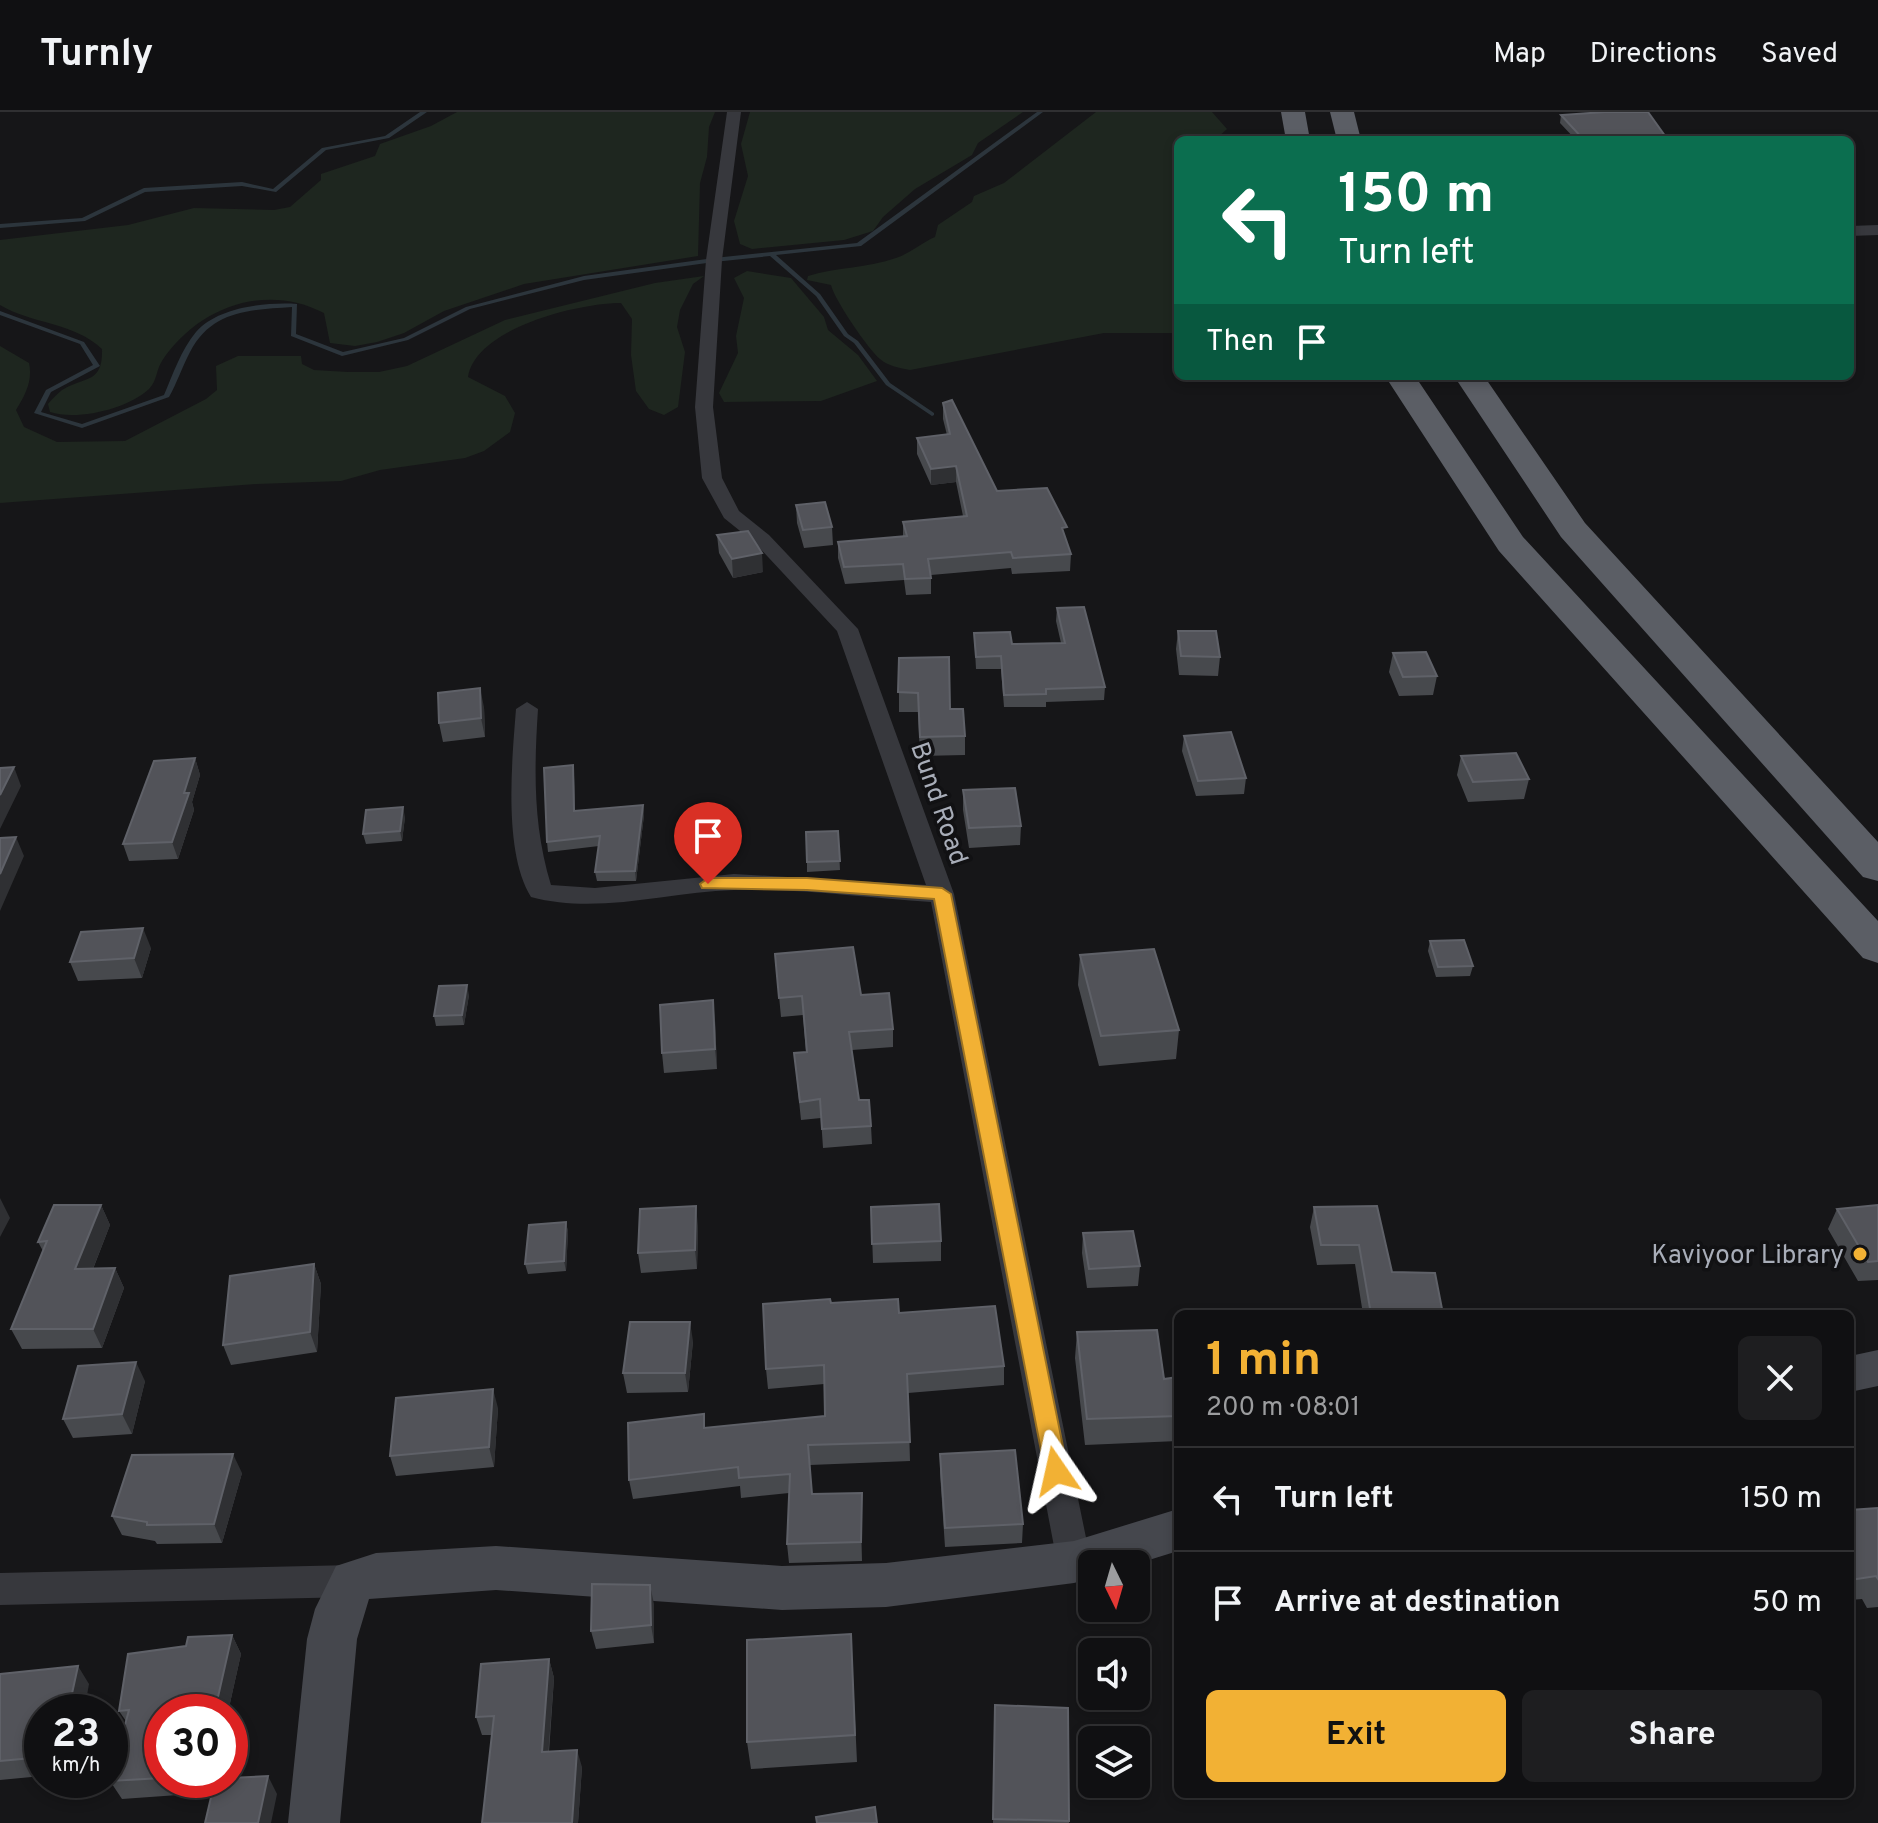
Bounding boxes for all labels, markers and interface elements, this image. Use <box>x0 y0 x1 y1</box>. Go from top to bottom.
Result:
text: Turnly <box>40 31 153 80</box>
text: Map <box>1493 37 1546 73</box>
text: Directions <box>1590 37 1717 73</box>
text: Saved <box>1761 37 1838 73</box>
text: 150 m <box>1338 162 1494 232</box>
icon: left <box>1206 168 1310 272</box>
text: Turn left <box>1338 231 1475 277</box>
icon: arrive <box>1290 320 1334 364</box>
text: Then <box>1206 324 1274 361</box>
street label: Bund Road <box>901 738 974 870</box>
pin <box>674 802 742 884</box>
icon: arrive <box>686 814 730 858</box>
place label: Kaviyoor Library <box>1651 1240 1844 1273</box>
marker: Kaviyoor Library <box>1851 1245 1869 1263</box>
text: 1 min <box>1206 1332 1321 1392</box>
button: close <box>1738 1336 1822 1420</box>
text: 200 m · 08:01 <box>1206 1392 1360 1425</box>
position arrow <box>1014 1429 1098 1513</box>
icon: left <box>1206 1477 1250 1521</box>
text: Turn left <box>1274 1481 1394 1518</box>
text: 150 m <box>1741 1481 1822 1518</box>
north arrow <box>1078 1550 1150 1622</box>
map controls <box>1078 1550 1150 1798</box>
icon: arrive <box>1206 1581 1250 1625</box>
text: Arrive at destination <box>1274 1585 1560 1622</box>
text: 50 m <box>1752 1585 1822 1622</box>
button: sound <box>1078 1638 1150 1710</box>
button: Exit <box>1206 1690 1506 1782</box>
button: Share <box>1522 1690 1822 1782</box>
speed limit sign: 30 <box>144 1694 248 1798</box>
text: 23 <box>52 1711 100 1761</box>
button: layers <box>1078 1726 1150 1798</box>
text: km/h <box>52 1753 100 1779</box>

